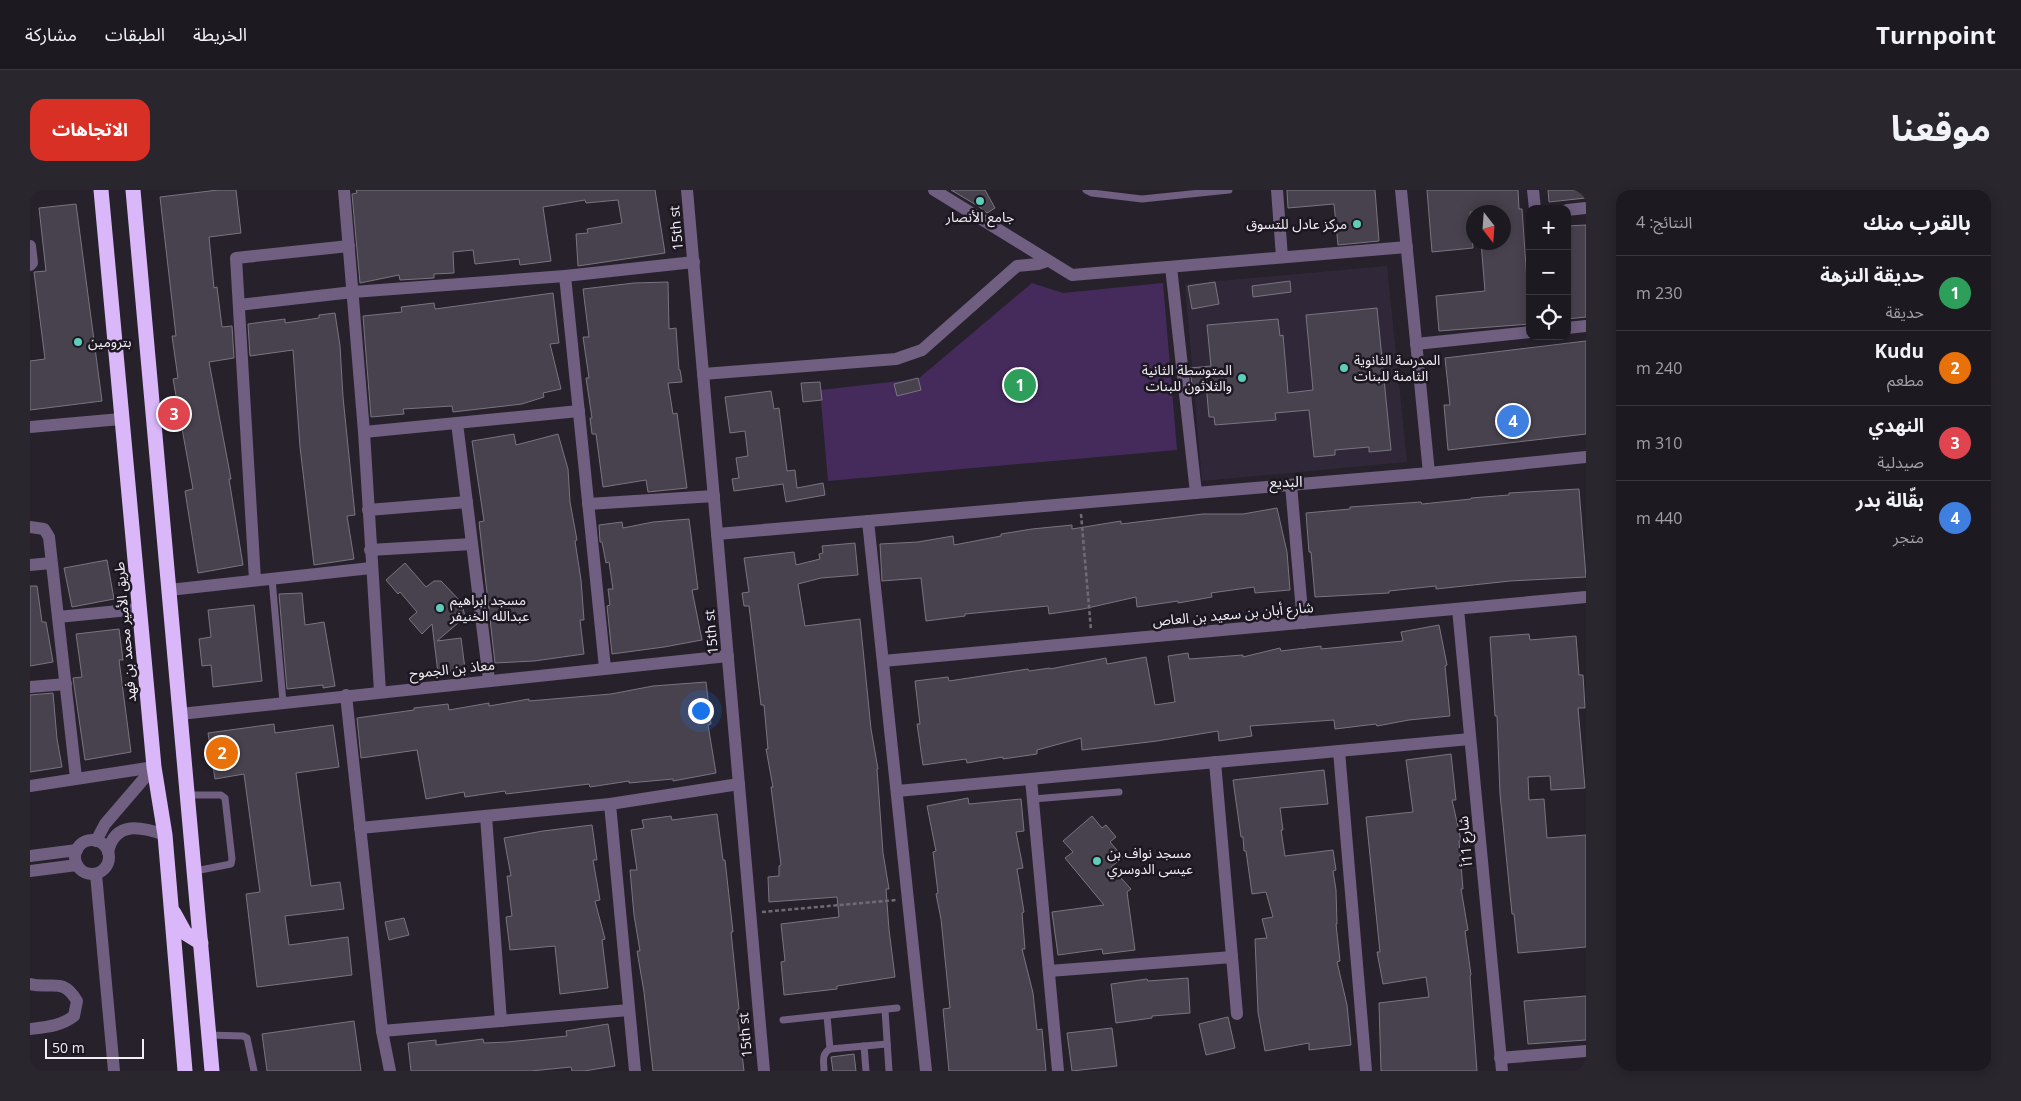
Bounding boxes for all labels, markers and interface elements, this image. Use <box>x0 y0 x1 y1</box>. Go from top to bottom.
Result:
text: Turnpoint <box>1876 18 1996 51</box>
text: مشاركة <box>25 22 77 46</box>
text: الطبقات <box>105 22 165 46</box>
text: الخريطة <box>193 22 247 46</box>
button: الاتجاهات <box>30 99 150 161</box>
text: موقعنا <box>1891 104 1991 151</box>
marker: جامع الأنصار <box>974 195 986 207</box>
street label: 15th st <box>664 205 687 251</box>
north arrow <box>1466 205 1511 250</box>
map controls <box>1526 205 1571 340</box>
button: + <box>1526 205 1571 250</box>
place label: جامع الأنصار <box>945 207 1014 228</box>
text: بالقرب منك <box>1863 208 1971 236</box>
text: النتائج: 4 <box>1636 211 1692 233</box>
place label: مركز عادل للتسوق <box>1246 214 1347 233</box>
marker: مركز عادل للتسوق <box>1351 218 1363 230</box>
button: − <box>1526 250 1571 295</box>
text: حديقة النزهة <box>1820 262 1924 288</box>
text: 230 m <box>1636 282 1682 304</box>
text: 1 <box>1950 282 1960 304</box>
button: locate <box>1526 295 1571 340</box>
text: حديقة <box>1886 301 1924 323</box>
place label: بترومين <box>88 332 132 351</box>
marker: بترومين <box>72 336 84 348</box>
text: Kudu <box>1874 338 1924 364</box>
place label: المدرسة الثانوية الثامنة للبنات <box>1354 350 1440 385</box>
text: 240 m <box>1636 357 1682 379</box>
text: 2 <box>1950 357 1960 379</box>
place label: المتوسطة الثانية والثلاثون للبنات <box>1142 360 1232 395</box>
marker: المدرسة الثانوية الثامنة للبنات <box>1338 362 1350 374</box>
pin: 1 <box>1004 366 1036 404</box>
text: مطعم <box>1887 369 1924 391</box>
marker: المتوسطة الثانية والثلاثون للبنات <box>1236 372 1248 384</box>
pin: 3 <box>158 395 190 433</box>
pin: 4 <box>1497 402 1529 440</box>
text: النهدي <box>1869 412 1924 438</box>
text: 310 m <box>1636 432 1682 454</box>
text: 3 <box>1950 432 1960 454</box>
text: صيدلية <box>1877 451 1924 473</box>
district label: البديع <box>1269 471 1303 494</box>
text: بقّالة بدر <box>1856 487 1924 513</box>
text: 440 m <box>1636 507 1682 529</box>
text: 4 <box>1950 507 1960 529</box>
text: متجر <box>1893 526 1924 548</box>
street label: طريق الأمير محمد بن فهد <box>109 561 141 703</box>
place label: مسجد ابراهيم عبدالله الخنيفر <box>449 590 529 625</box>
street label: شارع أبان بن سعيد بن العاص <box>1152 597 1315 632</box>
marker: مسجد ابراهيم عبدالله الخنيفر <box>434 602 446 614</box>
street label: 15th st <box>699 609 722 655</box>
street label: معاذ بن الجموح <box>408 655 496 684</box>
your location <box>688 698 714 724</box>
pin: 2 <box>206 734 238 772</box>
street label: شارع 11أ <box>1453 815 1478 867</box>
place label: مسجد نواف بن عيسى الدوسري <box>1107 843 1193 880</box>
marker: مسجد نواف بن عيسى الدوسري <box>1091 855 1103 867</box>
street label: 15th st <box>733 1012 756 1058</box>
scale bar <box>45 1036 144 1059</box>
text: 50 m <box>52 1038 85 1057</box>

